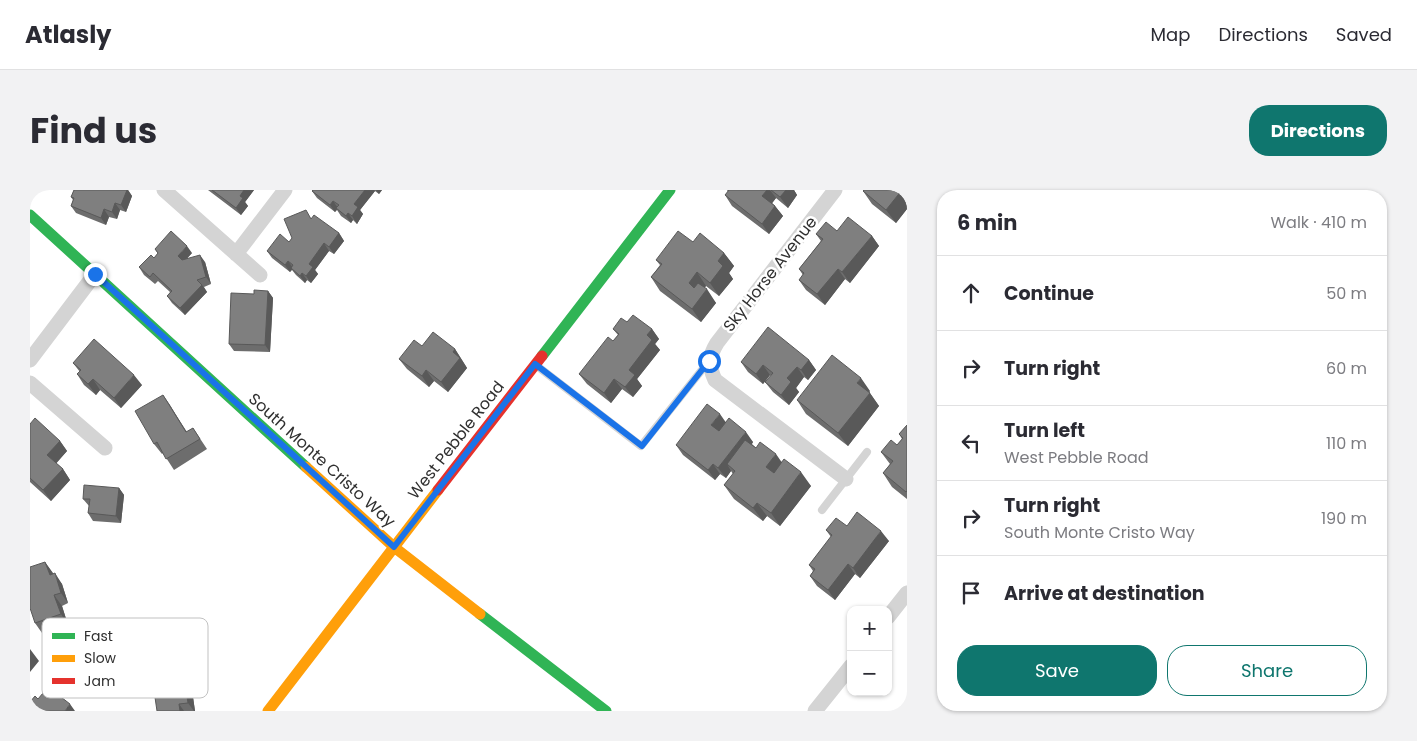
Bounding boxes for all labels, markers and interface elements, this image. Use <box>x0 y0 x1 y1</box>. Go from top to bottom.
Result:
text: Atlasly <box>25 18 111 51</box>
text: Map <box>1151 22 1190 47</box>
text: Directions <box>1218 22 1308 47</box>
text: Saved <box>1336 22 1392 47</box>
button: Directions <box>1249 105 1387 156</box>
text: Find us <box>30 106 157 155</box>
text: 6 min <box>957 208 1017 237</box>
street label: Sky Horse Avenue <box>718 211 822 337</box>
text: Walk · 410 m <box>1270 211 1367 234</box>
route end <box>84 263 107 286</box>
icon: ahead <box>957 279 985 307</box>
text: Continue <box>1004 280 1094 307</box>
text: 50 m <box>1326 282 1367 305</box>
route start <box>698 350 721 373</box>
icon: right <box>957 354 985 382</box>
text: Turn right <box>1004 355 1100 382</box>
text: 60 m <box>1326 357 1367 380</box>
street label: West Pebble Road <box>402 376 510 504</box>
street label: South Monte Cristo Way <box>243 388 401 532</box>
text: Turn left <box>1004 417 1085 444</box>
icon: left <box>957 429 985 457</box>
text: 110 m <box>1326 432 1367 455</box>
text: West Pebble Road <box>1004 446 1149 469</box>
text: Turn right <box>1004 492 1100 519</box>
icon: right <box>957 504 985 532</box>
text: 190 m <box>1321 507 1367 530</box>
text: South Monte Cristo Way <box>1004 521 1195 544</box>
icon: arrive <box>957 579 985 607</box>
text: Arrive at destination <box>1004 580 1205 607</box>
map controls <box>847 606 892 696</box>
button: + <box>847 606 892 651</box>
legend <box>42 618 208 698</box>
text: Fast <box>84 626 113 646</box>
button: Save <box>957 645 1157 696</box>
button: Share <box>1167 645 1367 696</box>
text: Slow <box>84 648 117 668</box>
button: − <box>847 651 892 696</box>
text: Jam <box>84 671 115 691</box>

